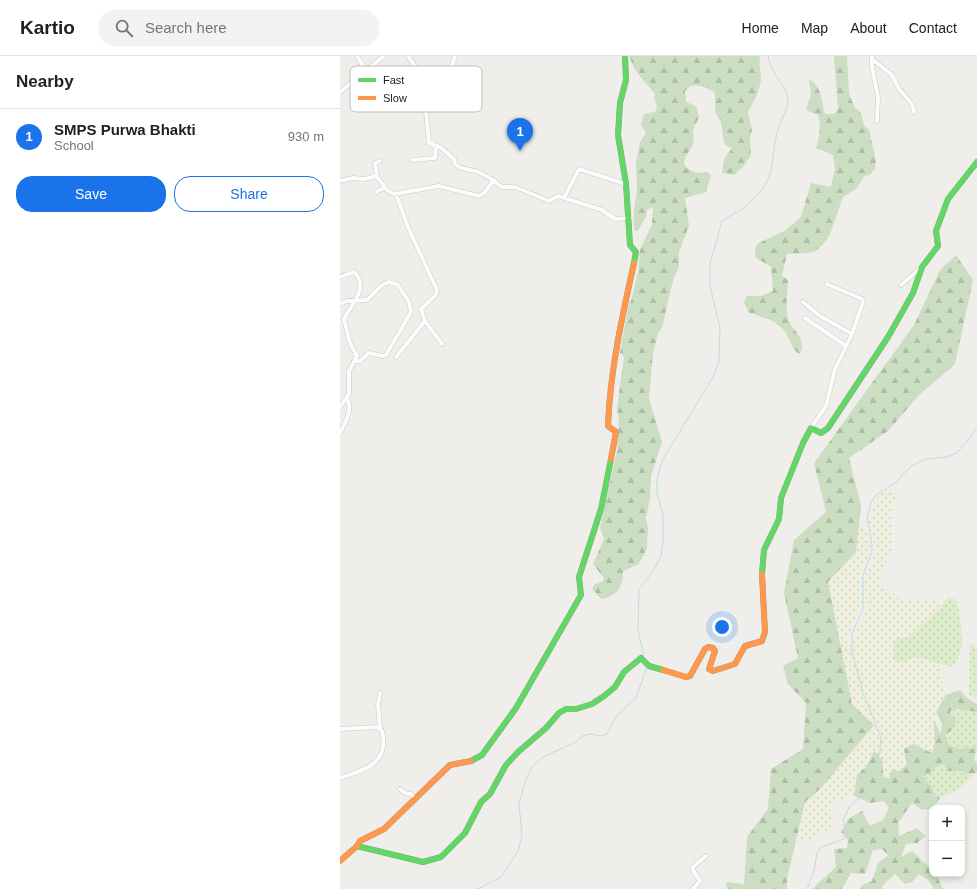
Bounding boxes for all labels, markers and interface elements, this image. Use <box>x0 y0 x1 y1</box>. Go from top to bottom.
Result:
search box <box>99 10 379 46</box>
text: Kartio <box>20 17 75 38</box>
icon: search <box>113 17 135 39</box>
text: Search here <box>145 19 227 36</box>
text: Home <box>742 20 779 36</box>
text: Map <box>801 20 828 36</box>
text: About <box>850 20 887 36</box>
text: Contact <box>909 20 957 36</box>
legend <box>350 66 482 112</box>
text: Nearby <box>16 72 74 91</box>
text: Fast <box>383 74 404 86</box>
text: Slow <box>383 92 407 104</box>
pin: 1 <box>507 118 533 151</box>
text: SMPS Purwa Bhakti <box>54 121 196 138</box>
text: 1 <box>25 129 33 144</box>
text: 930 m <box>288 129 324 144</box>
text: School <box>54 138 94 153</box>
button: Save <box>16 176 166 212</box>
button: Share <box>174 176 324 212</box>
your location <box>712 617 732 637</box>
map controls <box>929 805 965 877</box>
button: + <box>929 805 965 841</box>
button: − <box>929 841 965 877</box>

